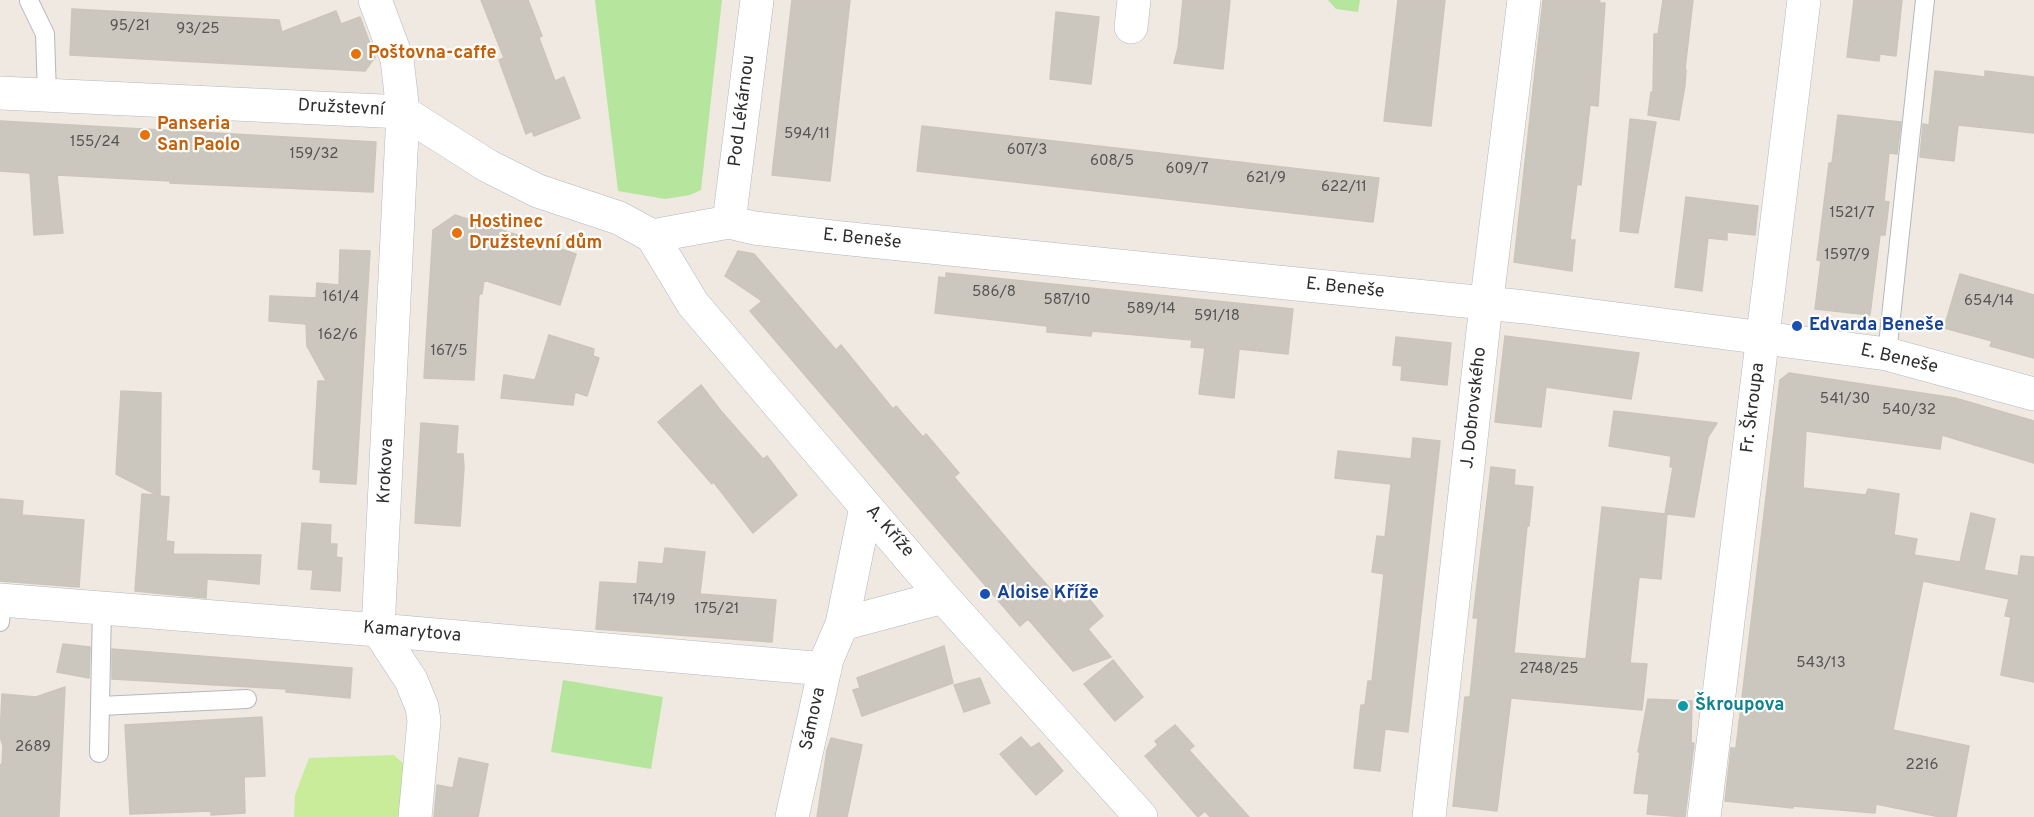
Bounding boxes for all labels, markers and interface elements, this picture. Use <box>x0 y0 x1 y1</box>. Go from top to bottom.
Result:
house number: 95/21 <box>110 18 150 36</box>
house number: 93/25 <box>176 21 220 39</box>
place label: Poštovna-caffe <box>368 43 496 65</box>
marker: Poštovna-caffe <box>349 47 363 61</box>
street label: Pod Lékárnou <box>725 54 761 168</box>
street label: Družstevní <box>297 96 385 122</box>
place label: Panseria San Paolo <box>157 114 240 156</box>
house number: 594/11 <box>784 126 830 144</box>
marker: Panseria San Paolo <box>138 128 152 142</box>
house number: 155/24 <box>70 134 120 152</box>
house number: 607/3 <box>1007 142 1047 160</box>
house number: 159/32 <box>290 146 338 164</box>
house number: 608/5 <box>1090 153 1134 171</box>
house number: 609/7 <box>1165 161 1209 179</box>
house number: 621/9 <box>1246 170 1286 188</box>
house number: 622/11 <box>1321 179 1367 197</box>
house number: 1521/7 <box>1829 205 1875 223</box>
place label: Hostinec Družstevní dům <box>469 212 602 254</box>
street label: E. Beneše <box>822 225 902 255</box>
marker: Hostinec Družstevní dům <box>450 226 464 240</box>
house number: 1597/9 <box>1824 247 1870 265</box>
street label: E. Beneše <box>1305 274 1385 304</box>
house number: 586/8 <box>972 284 1016 302</box>
house number: 161/4 <box>323 289 359 307</box>
house number: 587/10 <box>1043 292 1091 310</box>
house number: 654/14 <box>1964 293 2014 311</box>
house number: 589/14 <box>1126 301 1176 319</box>
house number: 591/18 <box>1194 308 1240 326</box>
place label: Edvarda Beneše <box>1809 315 1944 337</box>
marker: Edvarda Beneše <box>1790 319 1804 333</box>
house number: 162/6 <box>318 327 358 345</box>
street label: E. Beneše <box>1858 341 1940 379</box>
house number: 167/5 <box>430 343 468 361</box>
street label: J. Dobrovského <box>1458 346 1492 470</box>
street label: Fr. Škroupa <box>1738 362 1770 454</box>
house number: 541/30 <box>1820 391 1870 409</box>
house number: 540/32 <box>1882 402 1936 420</box>
street label: Krokova <box>374 438 400 504</box>
street label: A. Kříže <box>860 501 918 563</box>
place label: Aloise Kříže <box>997 583 1099 605</box>
marker: Aloise Kříže <box>978 587 992 601</box>
house number: 174/19 <box>632 592 676 610</box>
house number: 175/21 <box>695 601 739 619</box>
street label: Kamarytova <box>362 618 462 648</box>
house number: 543/13 <box>1796 655 1846 673</box>
house number: 2748/25 <box>1519 661 1579 679</box>
street label: Sámova <box>797 685 831 753</box>
place label: Škroupova <box>1695 695 1784 717</box>
marker: Škroupova <box>1676 699 1690 713</box>
house number: 2689 <box>15 739 51 757</box>
house number: 2216 <box>1906 757 1938 775</box>

